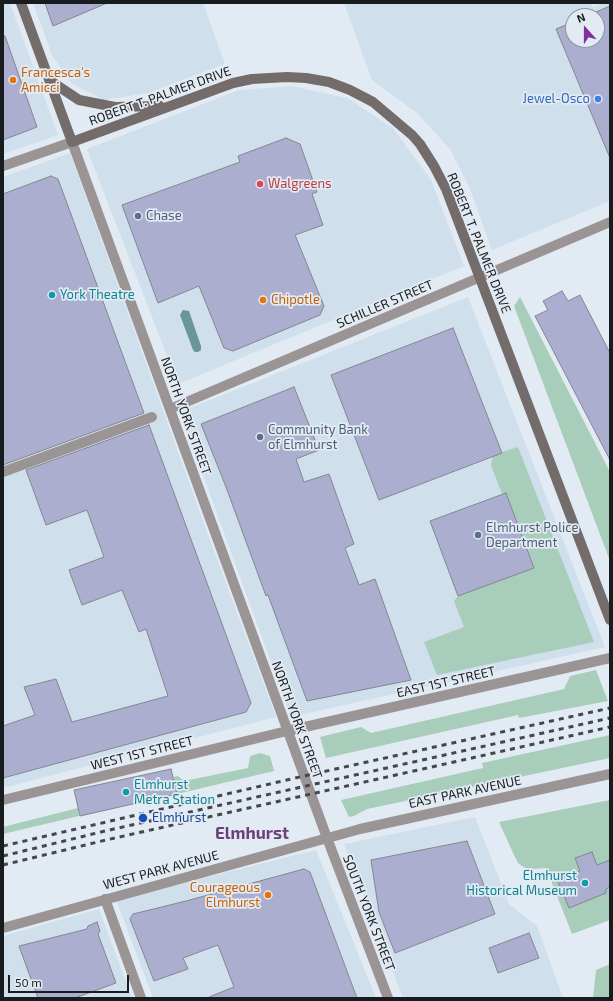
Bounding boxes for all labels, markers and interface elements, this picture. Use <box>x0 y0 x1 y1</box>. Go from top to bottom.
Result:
north arrow <box>565 8 605 48</box>
text: N <box>575 10 587 25</box>
street label: ROBERT T. PALMER DRIVE <box>87 63 233 129</box>
place label: Francesca's Amicci <box>21 65 90 96</box>
marker: Francesca's Amicci <box>8 75 18 85</box>
place label: Jewel-Osco <box>523 91 590 107</box>
marker: Jewel-Osco <box>593 94 603 104</box>
street label: ROBERT T. PALMER DRIVE <box>444 171 514 315</box>
place label: Walgreens <box>268 176 332 192</box>
marker: Walgreens <box>255 179 265 189</box>
place label: Chase <box>146 208 182 224</box>
marker: Chase <box>133 211 143 221</box>
street label: SCHILLER STREET <box>334 277 436 331</box>
place label: York Theatre <box>60 287 135 303</box>
marker: York Theatre <box>47 290 57 300</box>
place label: Chipotle <box>271 292 320 308</box>
marker: Chipotle <box>258 295 268 305</box>
street label: NORTH YORK STREET <box>157 355 215 477</box>
place label: Community Bank of Elmhurst <box>268 422 368 453</box>
marker: Community Bank of Elmhurst <box>255 432 265 442</box>
place label: Elmhurst Police Department <box>486 520 578 551</box>
marker: Elmhurst Police Department <box>473 530 483 540</box>
street label: NORTH YORK STREET <box>268 659 326 781</box>
street label: EAST 1ST STREET <box>395 663 497 701</box>
street label: WEST 1ST STREET <box>89 733 195 773</box>
street label: EAST PARK AVENUE <box>407 772 523 812</box>
place label: Elmhurst Metra Station <box>134 777 215 808</box>
marker: Elmhurst Metra Station <box>121 787 131 797</box>
place label: Elmhurst <box>152 810 206 826</box>
marker: Elmhurst <box>137 812 149 824</box>
district label: Elmhurst <box>215 823 289 843</box>
street label: WEST PARK AVENUE <box>101 847 221 893</box>
street label: SOUTH YORK STREET <box>340 853 398 973</box>
place label: Elmhurst Historical Museum <box>466 868 577 899</box>
marker: Elmhurst Historical Museum <box>580 878 590 888</box>
place label: Courageous Elmhurst <box>190 880 260 911</box>
marker: Courageous Elmhurst <box>263 890 273 900</box>
scale bar <box>10 967 131 993</box>
text: 50 m <box>15 975 42 989</box>

